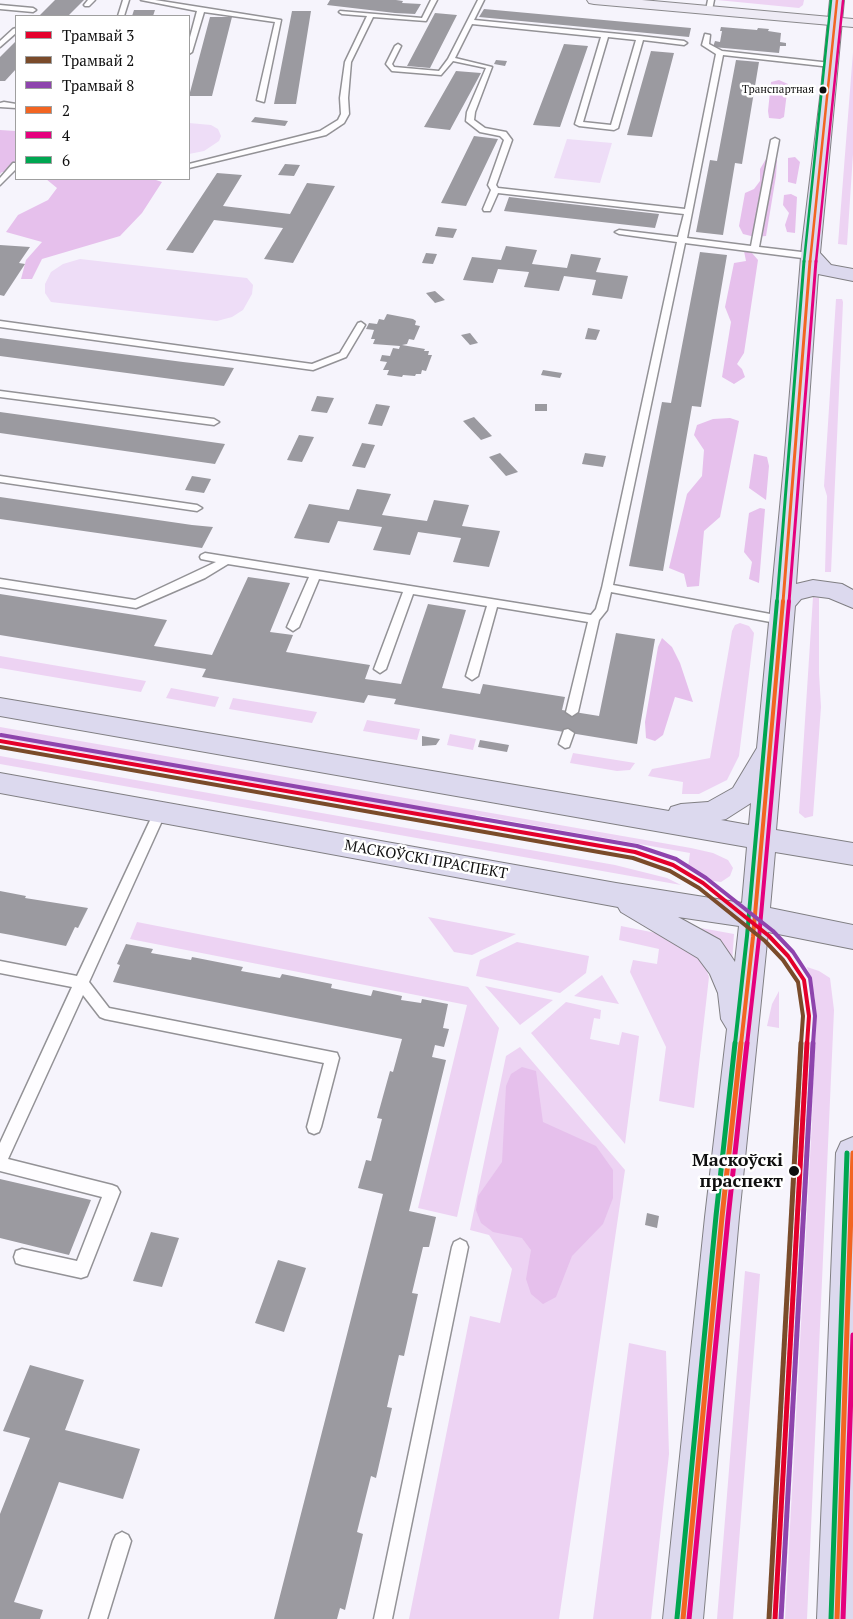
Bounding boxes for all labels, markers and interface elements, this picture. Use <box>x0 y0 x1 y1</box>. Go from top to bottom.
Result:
legend <box>15 15 190 180</box>
text: Трамвай 3 <box>62 25 134 45</box>
text: Трамвай 2 <box>62 50 134 70</box>
text: Трамвай 8 <box>62 75 134 95</box>
place label: Транспартная <box>742 83 814 97</box>
marker: Транспартная <box>818 85 828 95</box>
text: 2 <box>62 100 70 120</box>
text: 4 <box>62 125 70 145</box>
text: 6 <box>62 150 70 170</box>
street label: МАСКОЎСКІ ПРАСПЕКТ <box>343 837 509 883</box>
place label: Маскоўскі праспект <box>692 1150 783 1192</box>
marker: Маскоўскі праспект <box>787 1164 801 1178</box>

